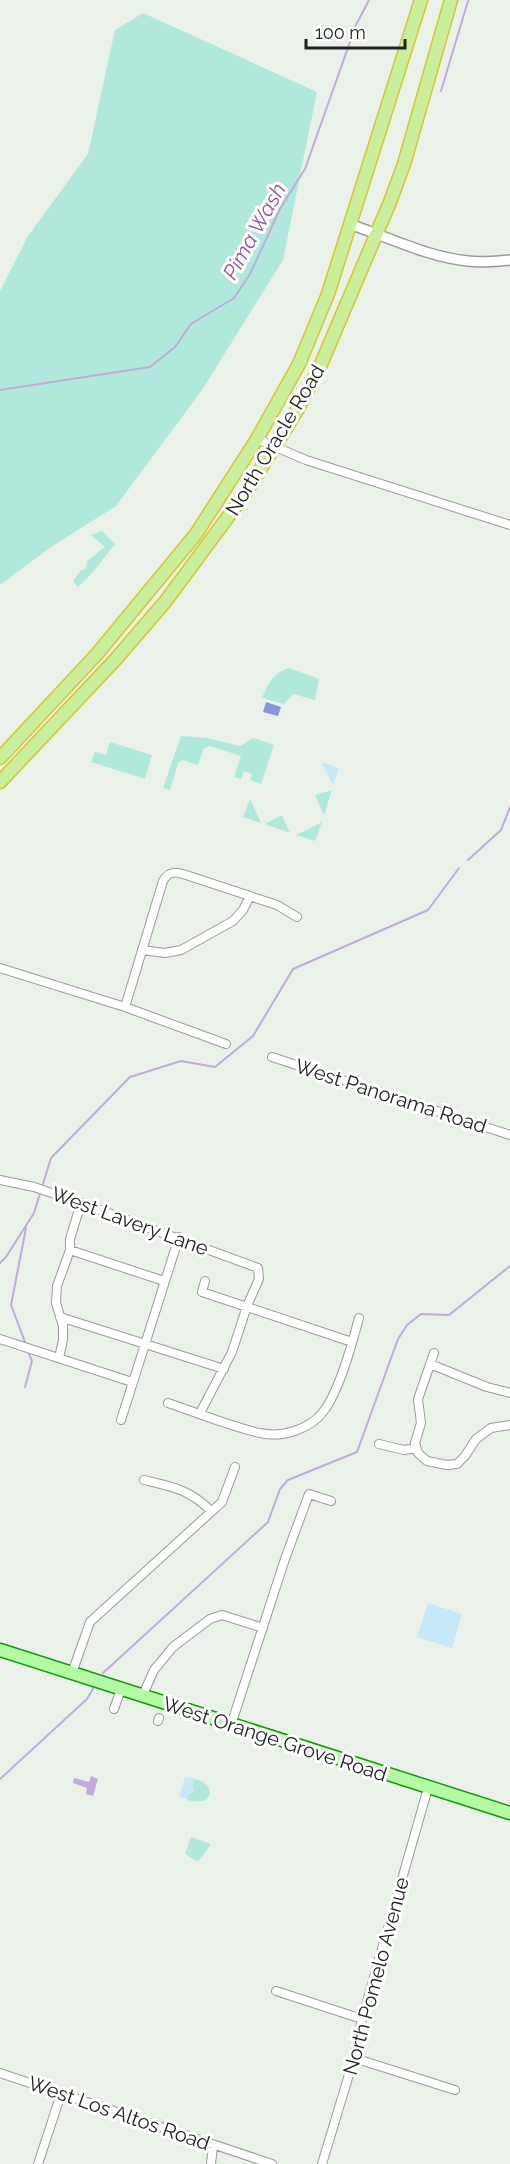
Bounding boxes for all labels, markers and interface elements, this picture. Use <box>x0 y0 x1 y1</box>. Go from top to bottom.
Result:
scale bar <box>306 12 405 50</box>
text: 100 m <box>315 22 366 43</box>
water label: Pima Wash <box>217 178 291 284</box>
street label: North Oracle Road <box>220 360 330 520</box>
street label: West Panorama Road <box>292 1054 490 1138</box>
street label: West Lavery Lane <box>48 1181 212 1261</box>
street label: West Orange Grove Road <box>160 1691 390 1787</box>
street label: North Pomelo Avenue <box>338 1874 414 2078</box>
street label: West Los Altos Road <box>25 2071 213 2155</box>

